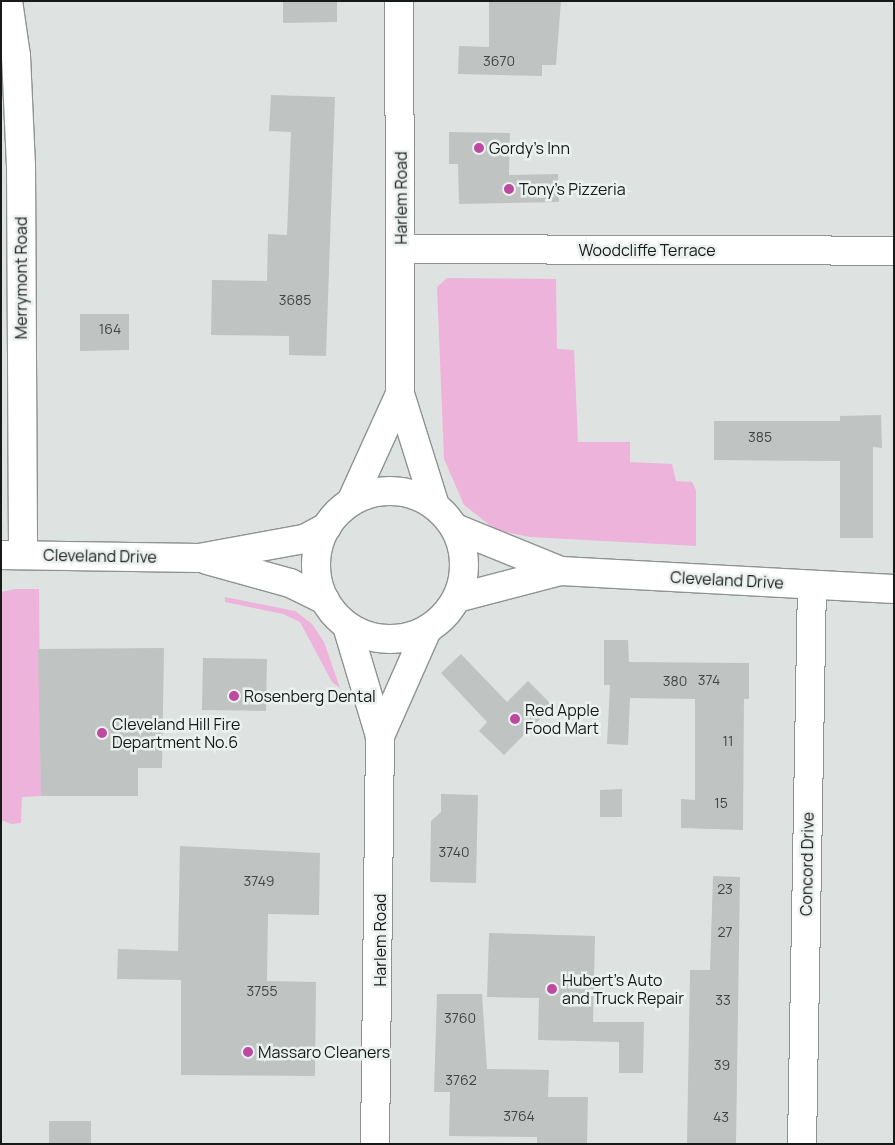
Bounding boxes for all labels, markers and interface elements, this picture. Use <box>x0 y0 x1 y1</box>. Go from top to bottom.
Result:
house number: 3670 <box>483 53 515 69</box>
place label: Gordy's Inn <box>489 138 570 158</box>
marker: Gordy's Inn <box>473 142 485 154</box>
street label: Harlem Road <box>391 151 411 245</box>
place label: Tony's Pizzeria <box>519 179 626 199</box>
marker: Tony's Pizzeria <box>503 183 515 195</box>
street label: Merrymont Road <box>11 217 31 339</box>
street label: Woodcliffe Terrace <box>578 240 716 260</box>
house number: 3685 <box>279 292 311 308</box>
house number: 164 <box>99 321 121 337</box>
house number: 385 <box>748 429 772 445</box>
street label: Cleveland Drive <box>43 545 157 567</box>
street label: Cleveland Drive <box>670 567 784 593</box>
house number: 374 <box>698 672 720 688</box>
house number: 380 <box>663 673 687 689</box>
place label: Rosenberg Dental <box>244 686 376 706</box>
marker: Rosenberg Dental <box>228 690 240 702</box>
place label: Red Apple Food Mart <box>525 700 599 738</box>
marker: Red Apple Food Mart <box>509 713 521 725</box>
place label: Cleveland Hill Fire Department No.6 <box>112 714 240 752</box>
marker: Cleveland Hill Fire Department No.6 <box>96 727 108 739</box>
house number: 11 <box>723 733 733 749</box>
house number: 15 <box>714 795 728 811</box>
street label: Concord Drive <box>796 812 818 916</box>
house number: 3740 <box>438 844 470 860</box>
house number: 3749 <box>243 873 275 889</box>
house number: 23 <box>717 881 733 897</box>
street label: Harlem Road <box>370 893 390 987</box>
house number: 27 <box>717 924 733 940</box>
place label: Hubert's Auto and Truck Repair <box>562 970 684 1008</box>
house number: 3755 <box>247 983 277 999</box>
marker: Hubert's Auto and Truck Repair <box>546 983 558 995</box>
house number: 33 <box>715 992 731 1008</box>
house number: 3760 <box>444 1010 476 1026</box>
place label: Massaro Cleaners <box>258 1042 390 1062</box>
marker: Massaro Cleaners <box>242 1046 254 1058</box>
house number: 39 <box>714 1057 730 1073</box>
house number: 3762 <box>445 1072 477 1088</box>
house number: 3764 <box>503 1108 535 1124</box>
house number: 43 <box>713 1109 729 1125</box>

